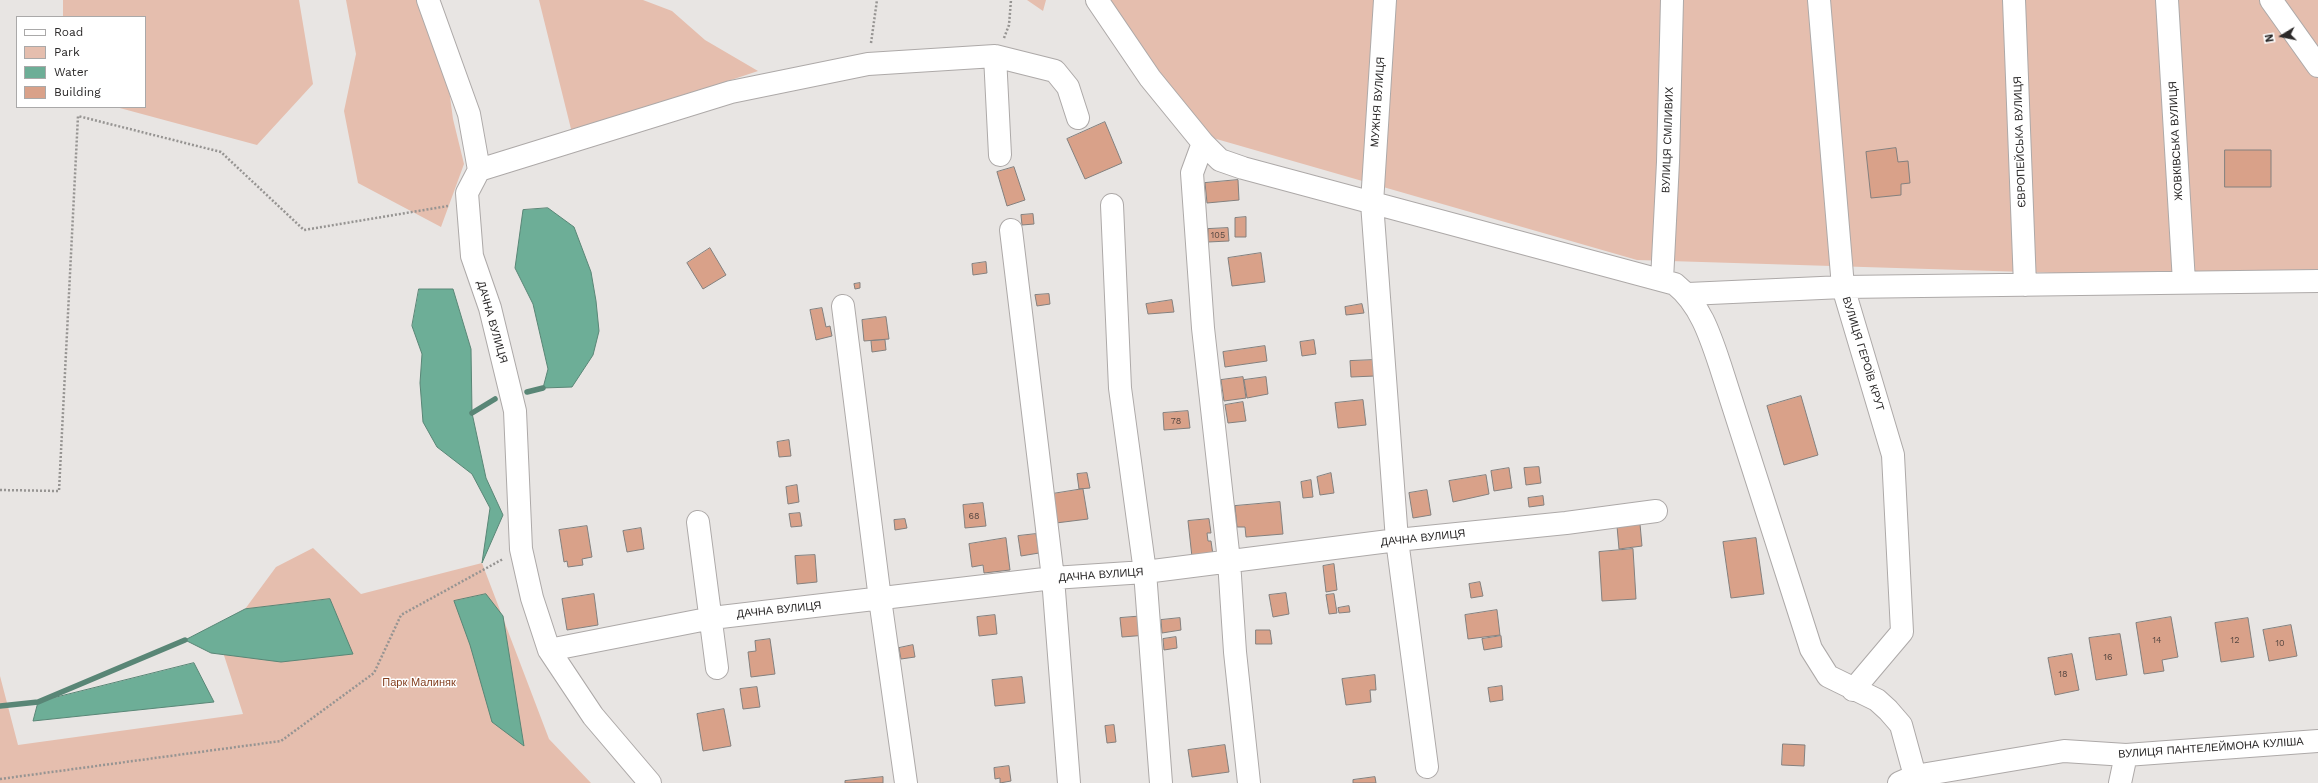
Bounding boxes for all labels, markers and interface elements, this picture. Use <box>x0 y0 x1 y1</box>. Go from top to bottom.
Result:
legend <box>16 16 146 108</box>
north arrow <box>2262 16 2302 56</box>
text: Road <box>54 25 83 39</box>
text: N <box>2263 33 2277 43</box>
text: Park <box>54 45 80 59</box>
street label: МУЖНЯ ВУЛИЦЯ <box>1368 56 1388 148</box>
text: Water <box>54 65 88 79</box>
street label: ЄВРОПЕЙСЬКА ВУЛИЦЯ <box>2011 76 2029 208</box>
street label: ЖОВКІВСЬКА ВУЛИЦЯ <box>2166 81 2186 201</box>
text: Building <box>54 85 101 99</box>
street label: ВУЛИЦЯ СМІЛИВИХ <box>1660 87 1676 193</box>
house number: 105 <box>1211 230 1225 240</box>
street label: ДАЧНА ВУЛИЦЯ <box>474 279 510 365</box>
street label: ВУЛИЦЯ ГЕРОЇВ КРУТ <box>1839 295 1887 413</box>
house number: 78 <box>1171 416 1181 426</box>
house number: 68 <box>968 511 980 521</box>
street label: ДАЧНА ВУЛИЦЯ <box>1380 527 1466 549</box>
street label: ДАЧНА ВУЛИЦЯ <box>1058 565 1144 585</box>
street label: ДАЧНА ВУЛИЦЯ <box>736 599 822 621</box>
house number: 14 <box>2152 635 2162 645</box>
house number: 12 <box>2231 635 2239 645</box>
house number: 10 <box>2275 638 2285 648</box>
house number: 16 <box>2104 652 2112 662</box>
house number: 18 <box>2058 669 2068 679</box>
park label: Парк Малиняк <box>382 676 456 690</box>
street label: ВУЛИЦЯ ПАНТЕЛЕЙМОНА КУЛІША <box>2118 735 2304 761</box>

